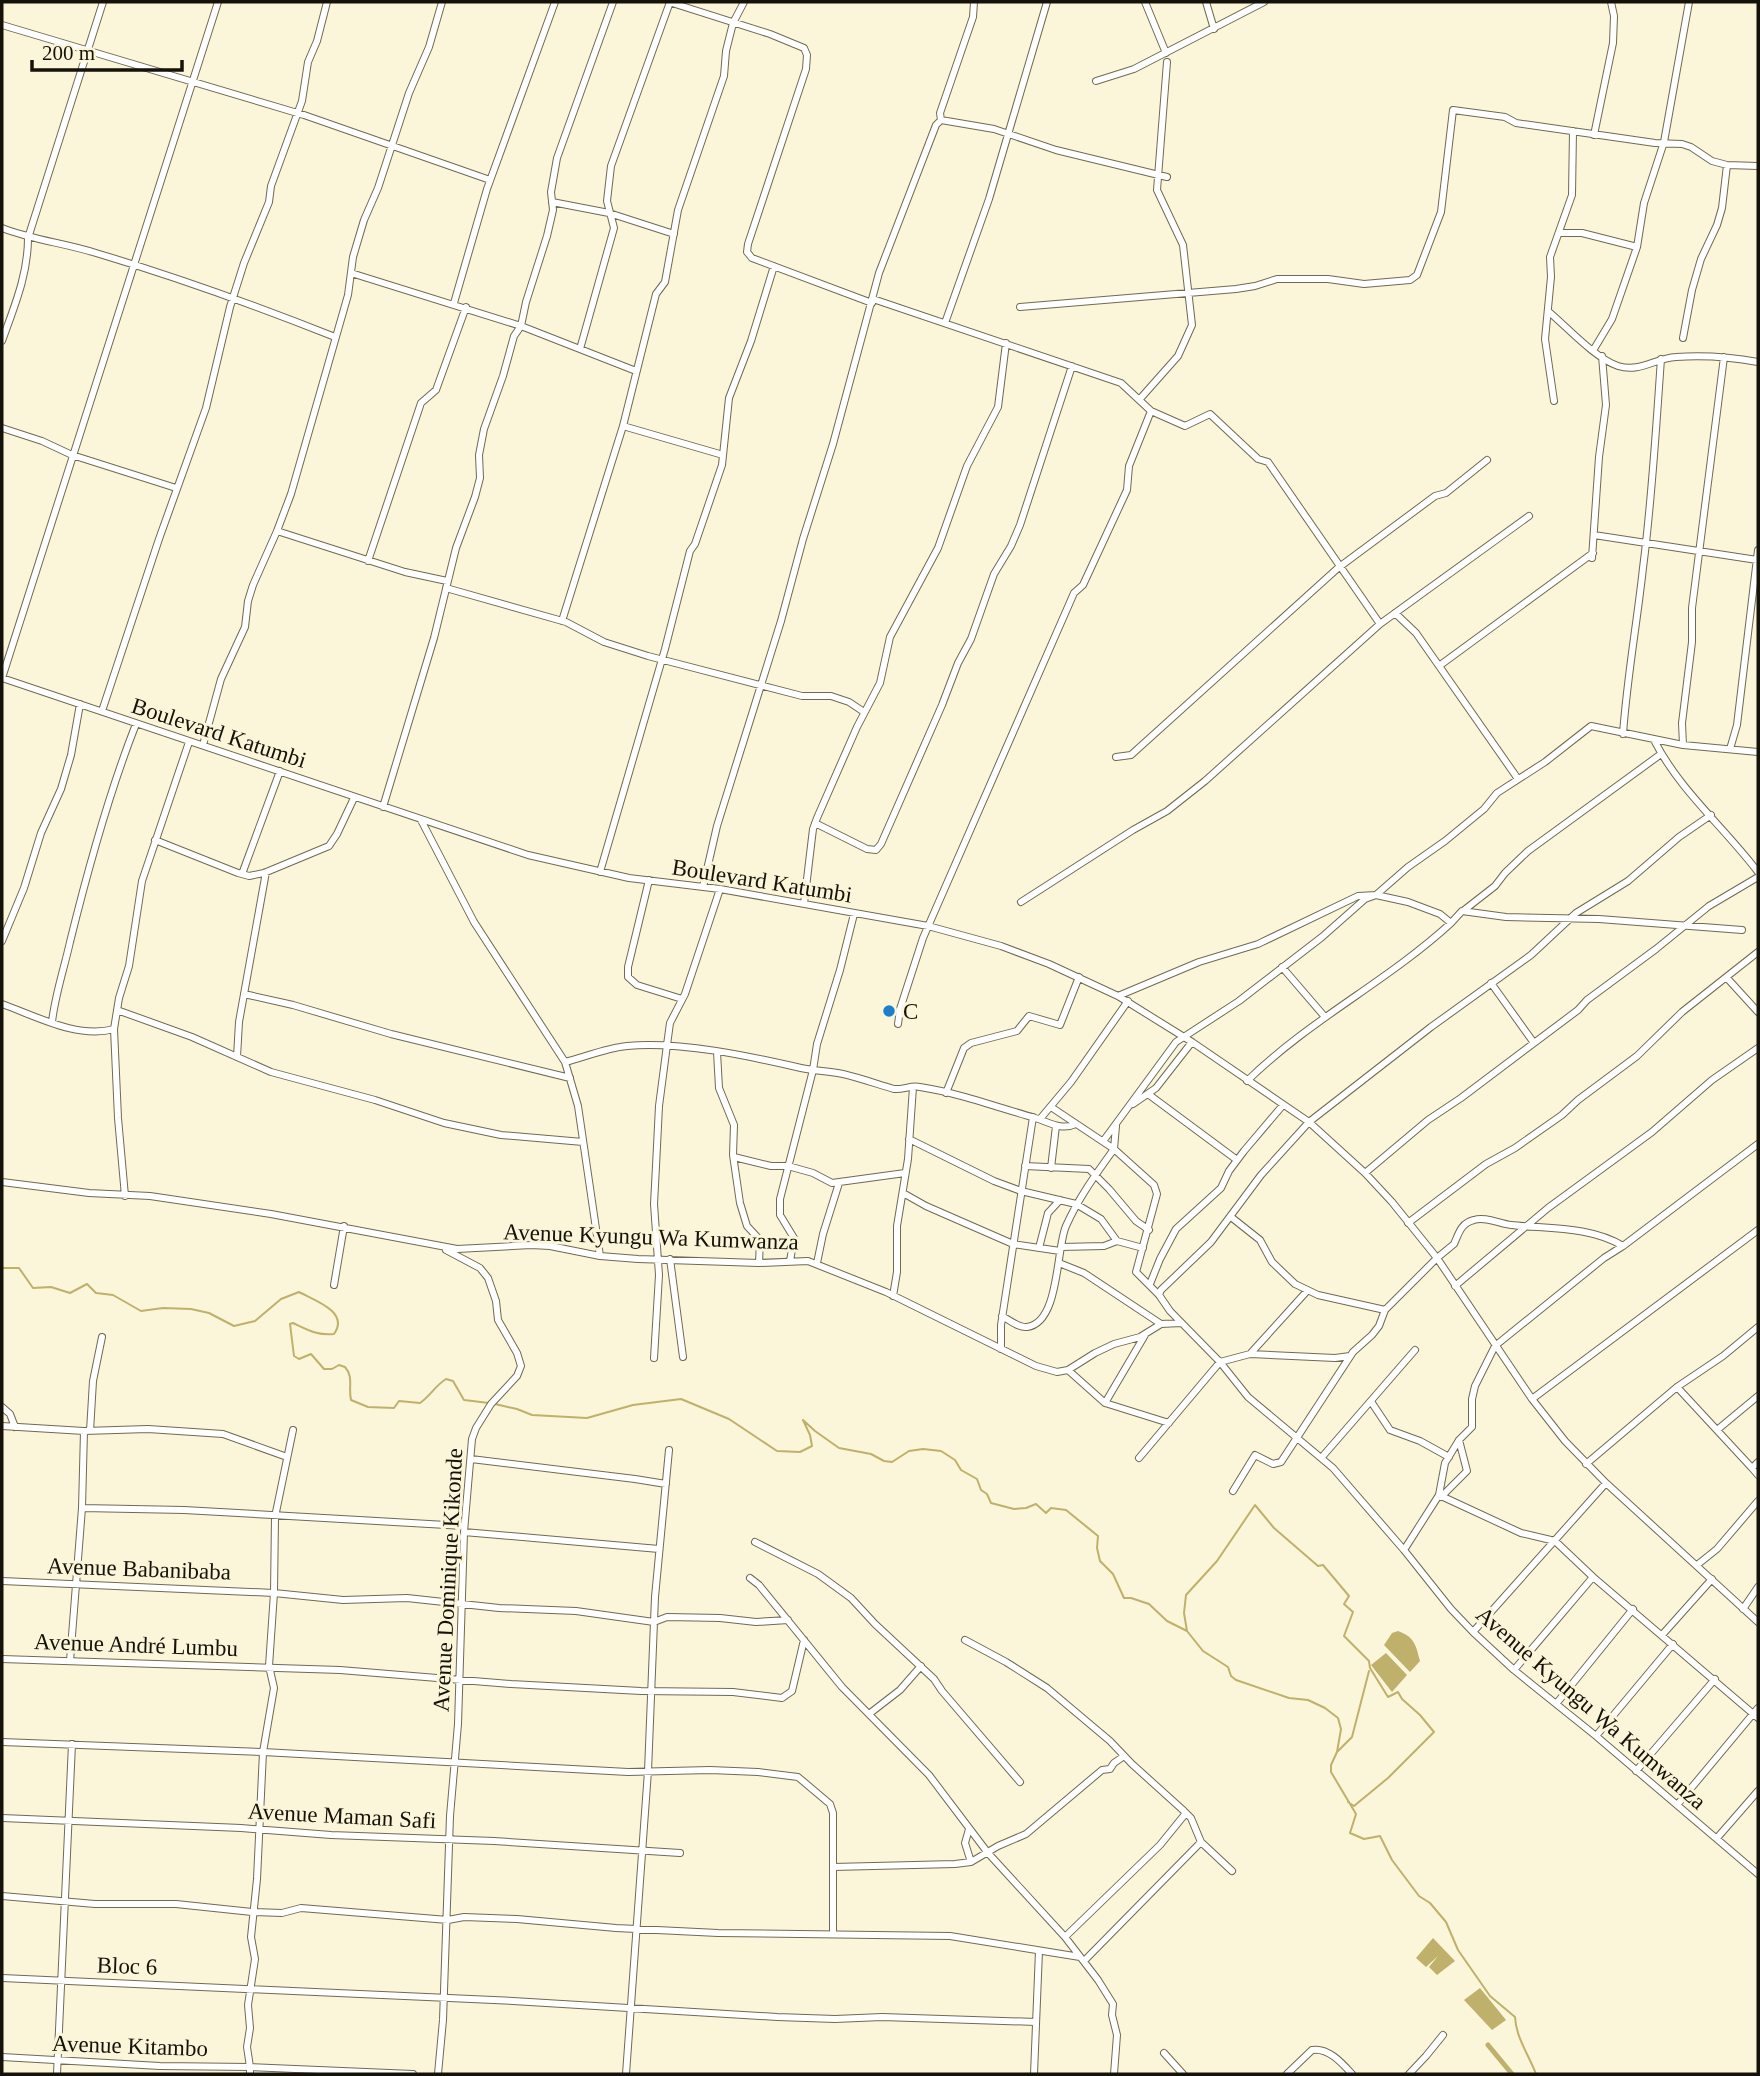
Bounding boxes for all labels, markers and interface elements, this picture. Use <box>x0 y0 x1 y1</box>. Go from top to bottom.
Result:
scale bar <box>32 28 182 72</box>
text: 200 m <box>42 41 95 65</box>
street label: Boulevard Katumbi <box>129 693 309 773</box>
street label: Boulevard Katumbi <box>670 854 854 908</box>
place label: C <box>903 999 918 1024</box>
marker: C <box>881 1003 897 1019</box>
street label: Avenue Kyungu Wa Kumwanza <box>503 1219 799 1255</box>
street label: Avenue Dominique Kikonde <box>429 1448 467 1712</box>
street label: Avenue Babanibaba <box>47 1553 231 1585</box>
street label: Avenue Kyungu Wa Kumwanza <box>1471 1602 1711 1814</box>
street label: Avenue André Lumbu <box>34 1629 239 1661</box>
street label: Avenue Maman Safi <box>247 1799 437 1833</box>
street label: Bloc 6 <box>96 1952 158 1980</box>
street label: Avenue Kitambo <box>52 2031 208 2061</box>

